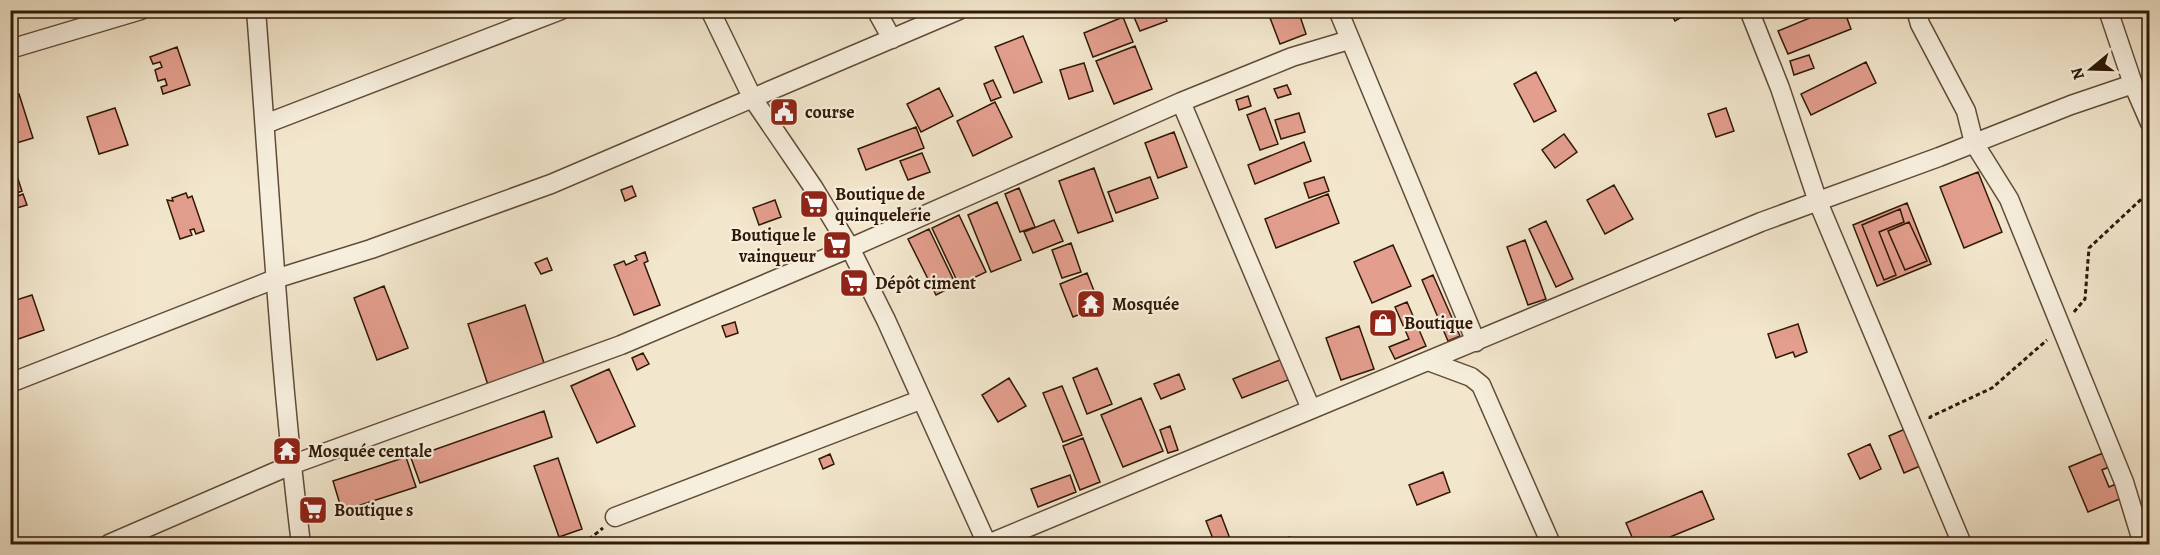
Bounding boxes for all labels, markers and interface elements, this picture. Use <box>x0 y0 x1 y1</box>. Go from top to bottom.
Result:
north arrow <box>2061 39 2121 99</box>
text: N <box>2065 64 2090 83</box>
public building icon: course <box>768 96 800 128</box>
place label: course <box>805 100 855 124</box>
place label: Boutique de quinquelerie <box>835 182 931 227</box>
supermarket icon: Boutique de quinquelerie <box>798 188 830 220</box>
place label: Boutique le vainqueur <box>731 223 817 268</box>
supermarket icon: Boutique le vainqueur <box>821 229 853 261</box>
supermarket icon: Dépôt ciment <box>838 267 870 299</box>
place label: Dépôt ciment <box>875 271 976 295</box>
temple icon: Mosquée <box>1075 288 1107 320</box>
place label: Mosquée <box>1112 292 1179 316</box>
shop icon: Boutique <box>1367 307 1399 339</box>
place label: Boutique <box>1404 311 1473 335</box>
temple icon: Mosquée centale <box>271 435 303 467</box>
place label: Mosquée centale <box>308 439 432 463</box>
supermarket icon: Boutique s <box>297 494 329 526</box>
place label: Boutique s <box>334 498 413 522</box>

